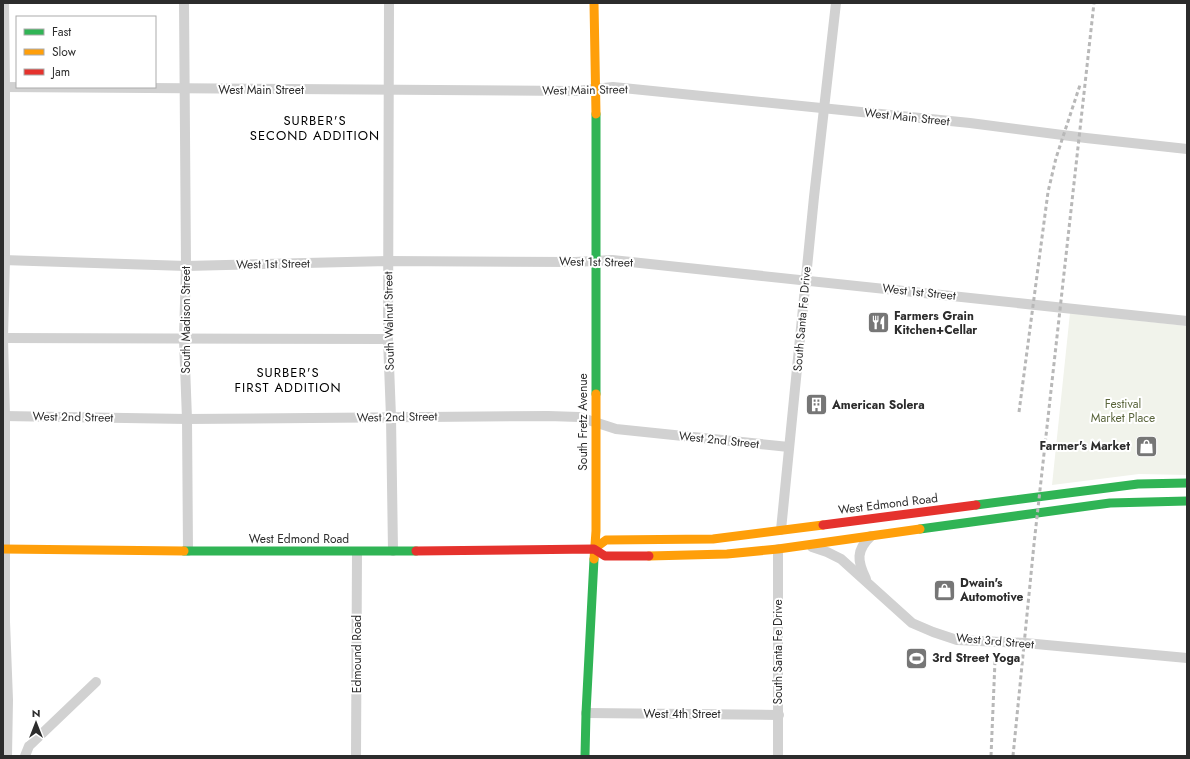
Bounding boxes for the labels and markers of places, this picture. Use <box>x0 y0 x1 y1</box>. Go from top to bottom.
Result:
place label: Farmers Grain Kitchen+Cellar <box>894 307 977 339</box>
restaurant icon: Farmers Grain Kitchen+Cellar <box>865 310 891 336</box>
building icon: American Solera <box>803 392 829 418</box>
place label: American Solera <box>831 396 925 414</box>
shop icon: Farmer's Market <box>1133 433 1159 459</box>
place label: Farmer's Market <box>1040 437 1130 455</box>
place label: Dwain's Automotive <box>959 574 1024 606</box>
shop icon: Dwain's Automotive <box>932 577 958 603</box>
sports icon: 3rd Street Yoga <box>903 645 929 671</box>
place label: 3rd Street Yoga <box>932 649 1020 667</box>

